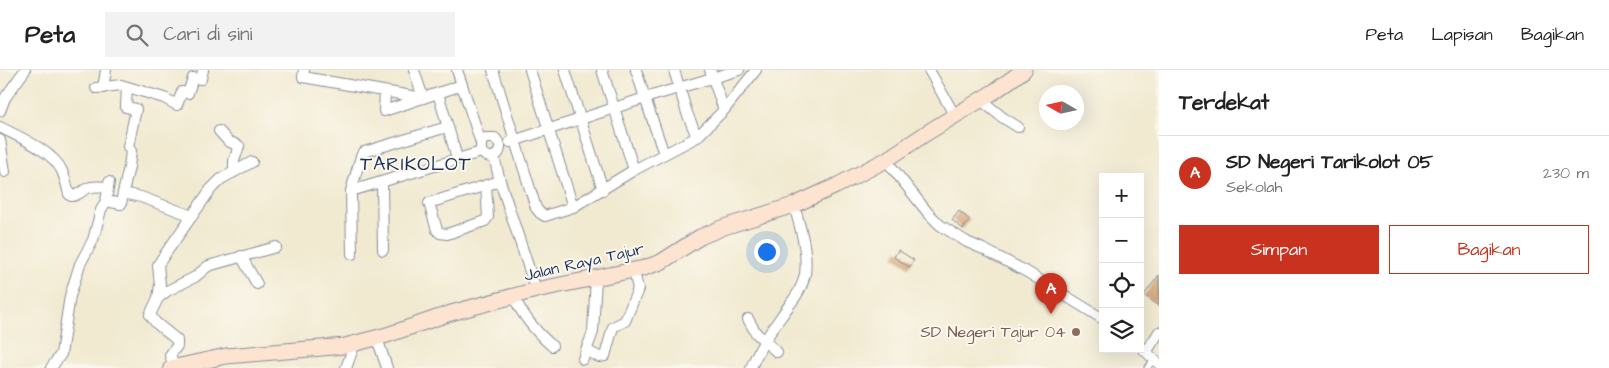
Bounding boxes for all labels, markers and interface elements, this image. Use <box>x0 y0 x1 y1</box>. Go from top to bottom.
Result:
search box <box>105 12 455 57</box>
text: Peta <box>25 18 75 52</box>
icon: search <box>123 21 151 49</box>
text: Cari di sini <box>163 21 252 48</box>
text: Peta <box>1366 22 1403 47</box>
text: Lapisan <box>1431 22 1493 47</box>
text: Bagikan <box>1521 22 1584 47</box>
north arrow <box>1039 85 1084 130</box>
text: Terdekat <box>1179 88 1269 117</box>
text: SD Negeri Tarikolot 05 <box>1226 149 1433 176</box>
district label: TARIKOLOT <box>360 151 472 178</box>
text: A <box>1190 162 1200 184</box>
text: 230 m <box>1543 162 1589 184</box>
map controls <box>1099 173 1144 353</box>
button: + <box>1099 173 1144 218</box>
text: Sekolah <box>1226 176 1282 198</box>
button: − <box>1099 218 1144 263</box>
button: Simpan <box>1179 225 1379 274</box>
button: Bagikan <box>1389 225 1589 274</box>
street label: Jalan Raya Tajur <box>522 237 647 287</box>
your location <box>754 239 780 265</box>
button: locate <box>1099 263 1144 308</box>
pin: A <box>1035 273 1067 314</box>
button: layers <box>1099 308 1144 353</box>
place label: SD Negeri Tajur 04 <box>920 321 1066 344</box>
marker: SD Negeri Tajur 04 <box>1070 326 1082 338</box>

